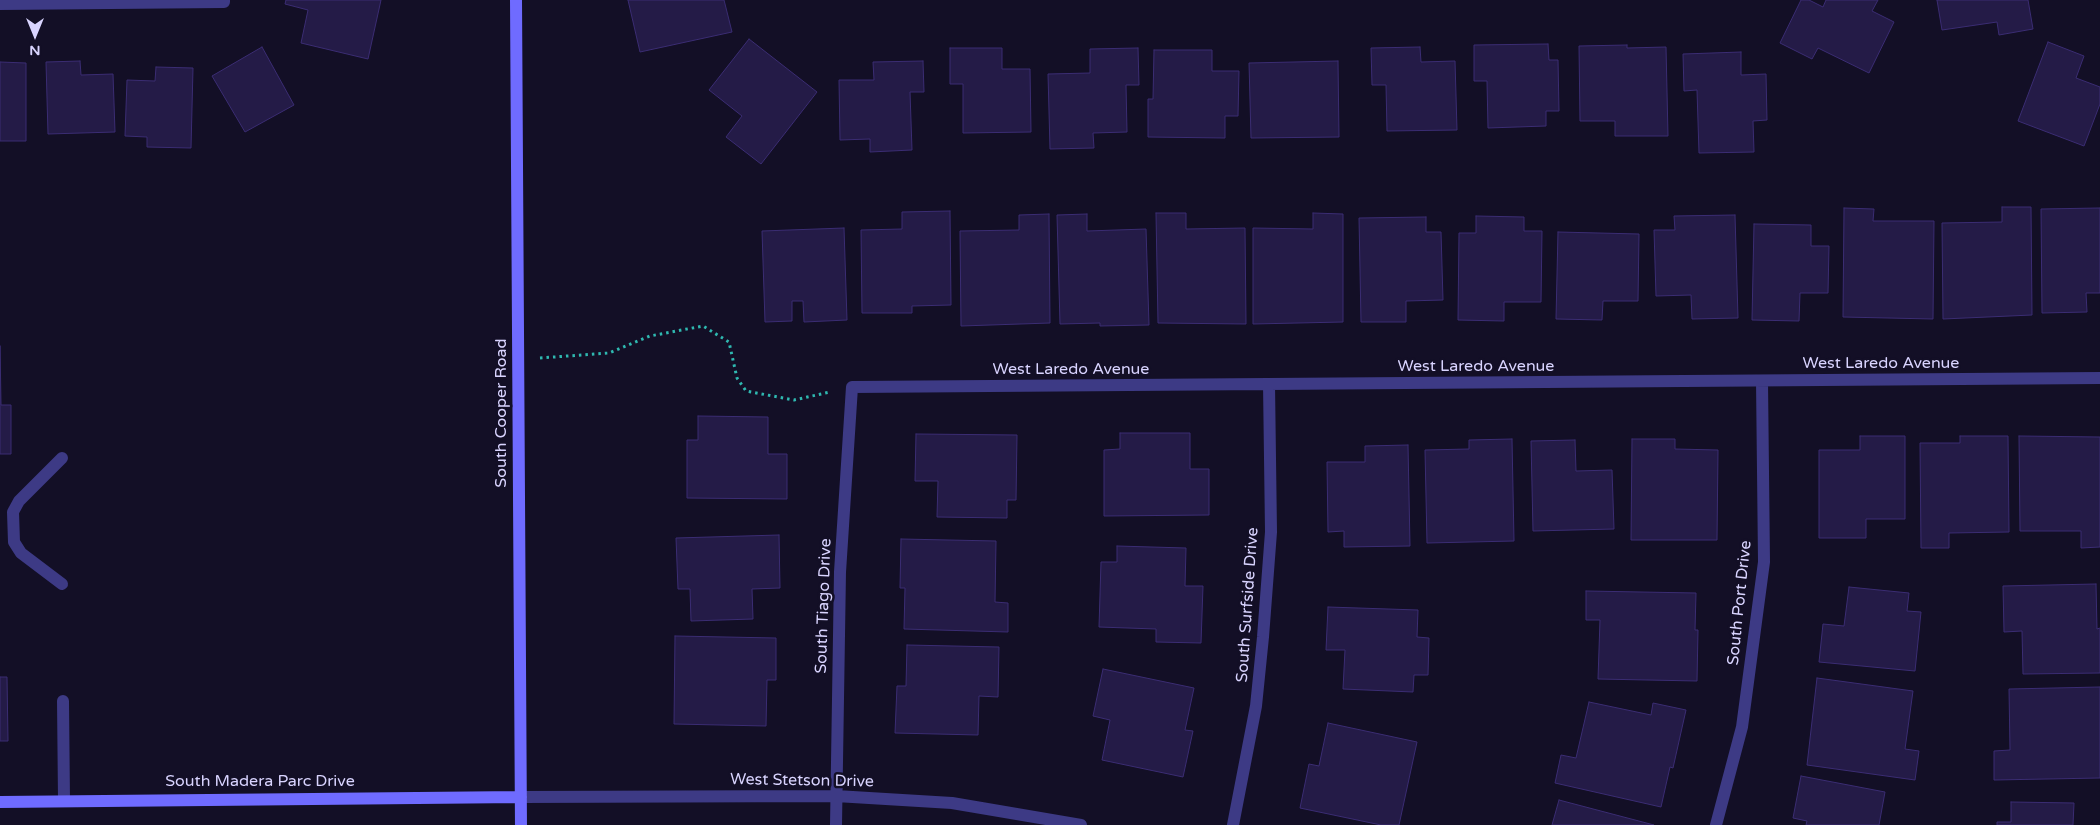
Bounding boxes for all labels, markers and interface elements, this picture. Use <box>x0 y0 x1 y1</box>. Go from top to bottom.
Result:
north arrow <box>10 10 60 60</box>
text: N <box>29 42 41 59</box>
street label: South Cooper Road <box>492 338 512 488</box>
street label: West Laredo Avenue <box>1803 354 1959 374</box>
street label: West Laredo Avenue <box>1398 357 1554 377</box>
street label: West Laredo Avenue <box>993 360 1149 380</box>
street label: South Surfside Drive <box>1233 527 1263 683</box>
street label: South Tiago Drive <box>812 538 836 674</box>
street label: South Port Drive <box>1724 540 1756 666</box>
street label: West Stetson Drive <box>730 770 874 792</box>
street label: South Madera Parc Drive <box>165 772 355 792</box>

